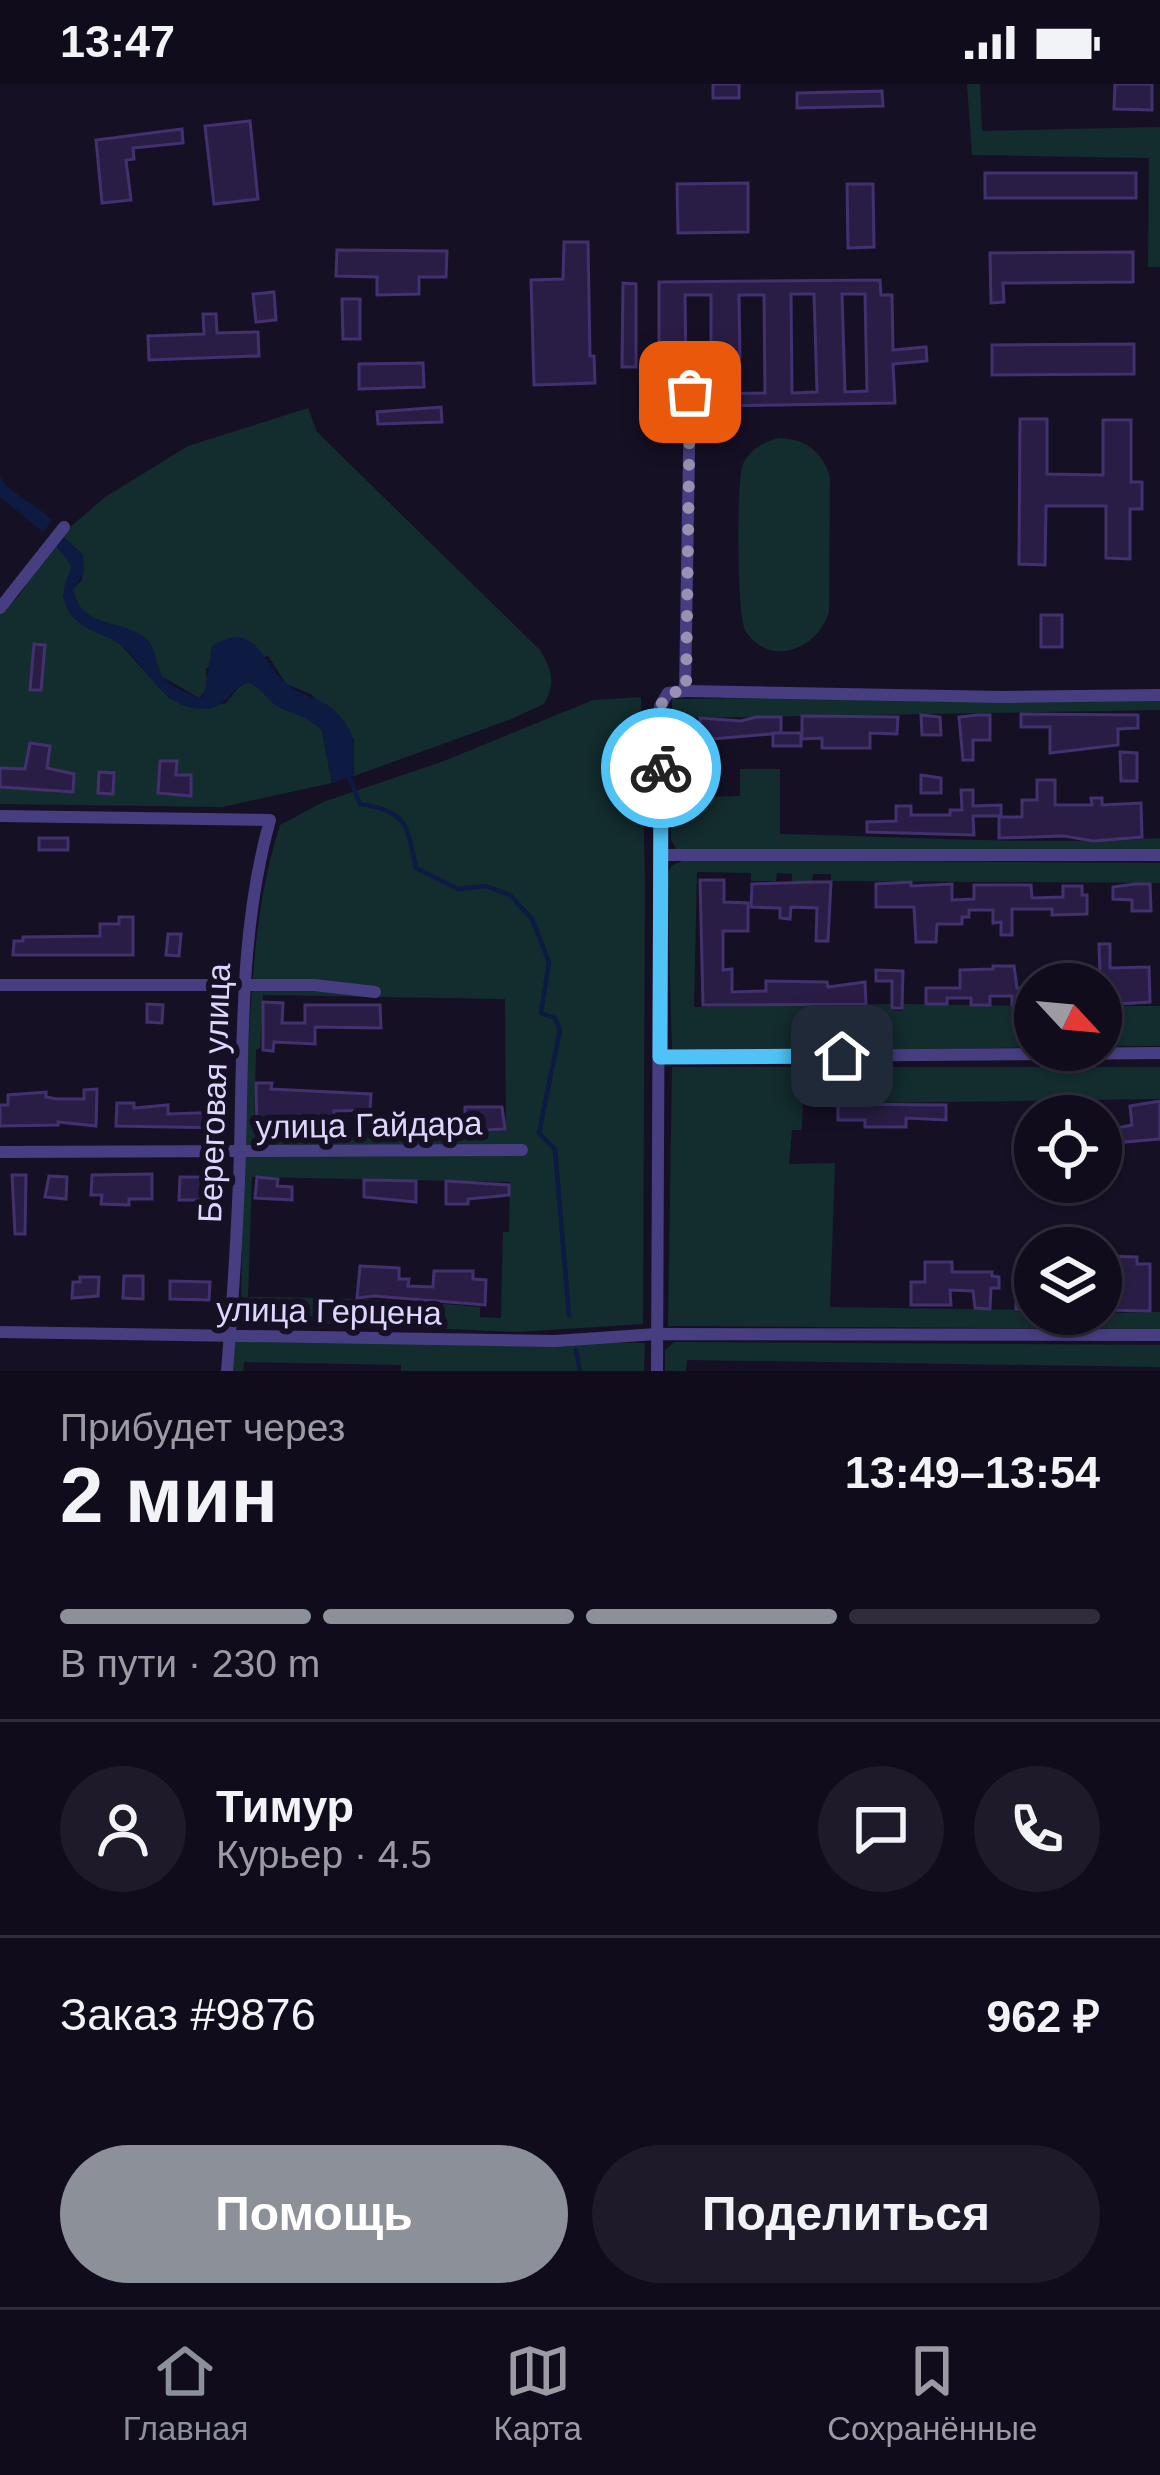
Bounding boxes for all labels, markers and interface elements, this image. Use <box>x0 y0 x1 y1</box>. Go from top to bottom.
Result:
text: 13:47 <box>60 16 175 67</box>
pin <box>639 341 741 443</box>
icon: bag <box>657 359 723 425</box>
courier <box>601 708 721 828</box>
icon: bike <box>628 735 694 801</box>
street label: Береговая улица <box>191 962 237 1223</box>
north arrow <box>1014 963 1122 1071</box>
map controls <box>1014 963 1122 1335</box>
pin <box>791 1005 893 1107</box>
icon: home <box>809 1023 875 1089</box>
button: locate <box>1014 1095 1122 1203</box>
street label: улица Гайдара <box>255 1105 483 1145</box>
button: layers <box>1014 1227 1122 1335</box>
street label: улица Герцена <box>216 1291 443 1331</box>
text: Прибудет через <box>60 1406 345 1449</box>
text: 13:49–13:54 <box>845 1447 1100 1498</box>
text: 2 мин <box>60 1451 278 1539</box>
text: В пути · 230 m <box>60 1642 320 1685</box>
button: person <box>60 1766 186 1892</box>
button: chat <box>818 1766 944 1892</box>
button: phone <box>974 1766 1100 1892</box>
text: Тимур <box>216 1781 354 1832</box>
text: Курьер · 4.5 <box>216 1833 432 1876</box>
text: Заказ #9876 <box>60 1989 316 2040</box>
text: 962 ₽ <box>986 1991 1100 2042</box>
button: Помощь <box>60 2145 568 2283</box>
button: Поделиться <box>592 2145 1100 2283</box>
tab: Главная <box>123 2338 248 2448</box>
tab: Карта <box>494 2338 582 2448</box>
tab: Сохранённые <box>827 2338 1037 2448</box>

